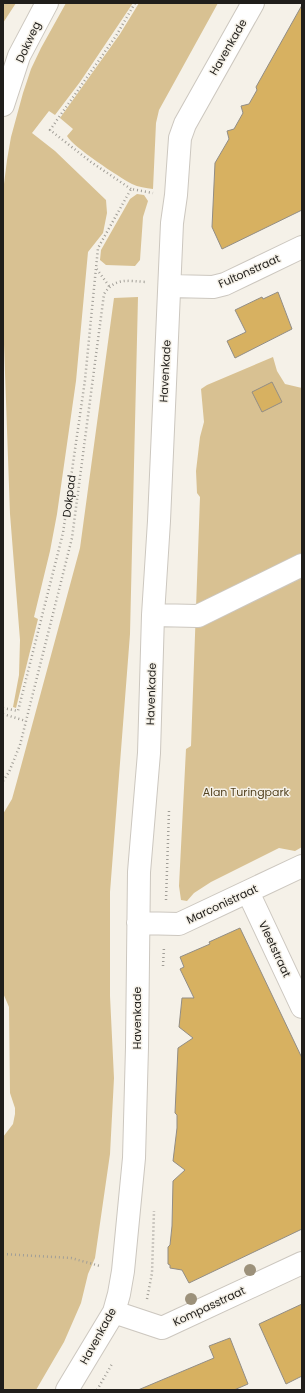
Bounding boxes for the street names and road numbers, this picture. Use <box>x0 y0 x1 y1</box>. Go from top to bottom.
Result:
street label: Havenkade <box>205 16 251 78</box>
street label: Dokweg <box>12 19 44 65</box>
street label: Fultonstraat <box>216 250 282 292</box>
street label: Havenkade <box>155 339 175 403</box>
street label: Dokpad <box>58 474 80 518</box>
street label: Havenkade <box>142 662 160 725</box>
street label: Marconistraat <box>184 880 260 928</box>
street label: Vleetstraat <box>255 918 295 980</box>
street label: Havenkade <box>129 987 145 1049</box>
street label: Kompasstraat <box>170 1282 248 1330</box>
street label: Havenkade <box>76 1305 120 1367</box>

